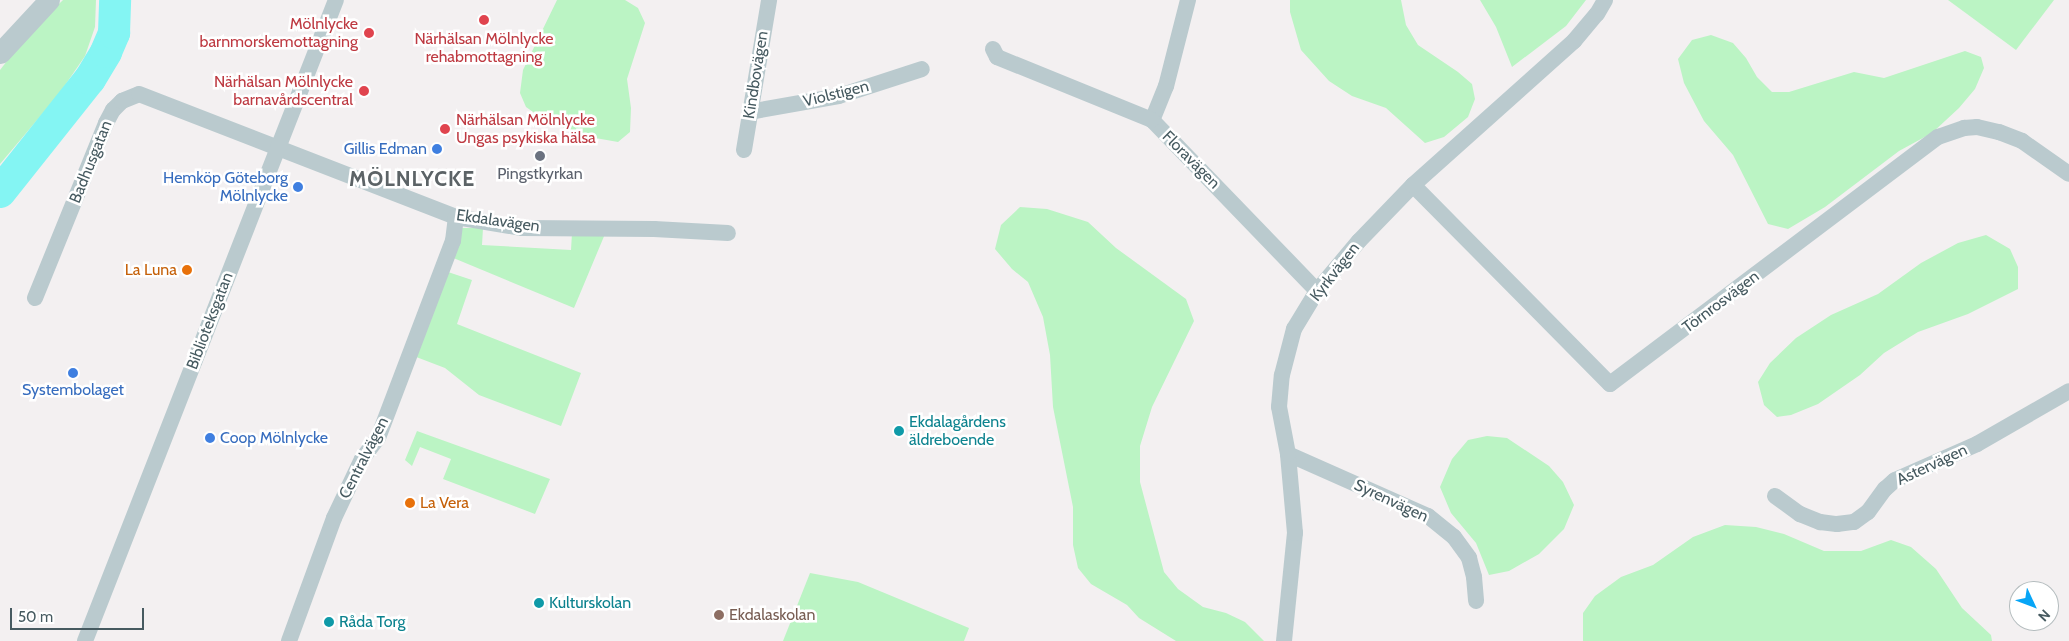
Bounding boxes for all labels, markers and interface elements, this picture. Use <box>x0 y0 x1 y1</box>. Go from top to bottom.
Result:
marker: Närhälsan Mölnlycke rehabmottagning <box>477 13 491 27</box>
place label: Mölnlycke barnmorskemottagning <box>200 14 358 52</box>
marker: Mölnlycke barnmorskemottagning <box>362 26 376 40</box>
place label: Närhälsan Mölnlycke rehabmottagning <box>415 29 553 67</box>
street label: Kindbovägen <box>740 30 772 120</box>
place label: Närhälsan Mölnlycke barnavårdscentral <box>214 72 353 110</box>
street label: Violstigen <box>801 77 871 111</box>
marker: Närhälsan Mölnlycke barnavårdscentral <box>357 84 371 98</box>
place label: Närhälsan Mölnlycke Ungas psykiska hälsa <box>456 110 596 148</box>
street label: Badhusgatan <box>66 118 116 206</box>
marker: Närhälsan Mölnlycke Ungas psykiska hälsa <box>438 122 452 136</box>
street label: Floravägen <box>1158 127 1224 193</box>
place label: Gillis Edman <box>344 139 427 159</box>
marker: Gillis Edman <box>431 143 443 155</box>
marker: Pingstkyrkan <box>534 150 546 162</box>
place label: Pingstkyrkan <box>497 164 583 184</box>
district label: MÖLNLYCKE <box>348 166 476 192</box>
place label: Hemköp Göteborg Mölnlycke <box>163 168 288 206</box>
marker: Hemköp Göteborg Mölnlycke <box>292 181 304 193</box>
street label: Ekdalavägen <box>455 206 541 236</box>
street label: Kyrkvägen <box>1306 239 1364 305</box>
place label: La Luna <box>125 260 177 280</box>
marker: La Luna <box>181 264 193 276</box>
street label: Törnrosvägen <box>1679 267 1763 337</box>
street label: Biblioteksgatan <box>183 270 237 372</box>
marker: Systembolaget <box>67 367 79 379</box>
place label: Systembolaget <box>22 380 124 400</box>
place label: Ekdalagårdens äldreboende <box>909 412 1006 450</box>
street label: Centralvägen <box>335 414 393 502</box>
marker: Ekdalagårdens äldreboende <box>893 425 905 437</box>
place label: Coop Mölnlycke <box>220 428 328 448</box>
marker: Coop Mölnlycke <box>204 432 216 444</box>
street label: Astervägen <box>1894 440 1970 490</box>
street label: Syrenvägen <box>1351 475 1431 527</box>
place label: La Vera <box>420 493 469 513</box>
marker: La Vera <box>404 497 416 509</box>
north arrow <box>2009 581 2059 631</box>
place label: Kulturskolan <box>549 593 631 613</box>
marker: Kulturskolan <box>533 597 545 609</box>
scale bar <box>12 598 146 630</box>
place label: Ekdalaskolan <box>729 605 815 625</box>
text: N <box>2034 606 2054 625</box>
text: 50 m <box>18 608 53 626</box>
marker: Ekdalaskolan <box>713 609 725 621</box>
place label: Råda Torg <box>339 612 405 632</box>
marker: Råda Torg <box>323 616 335 628</box>

